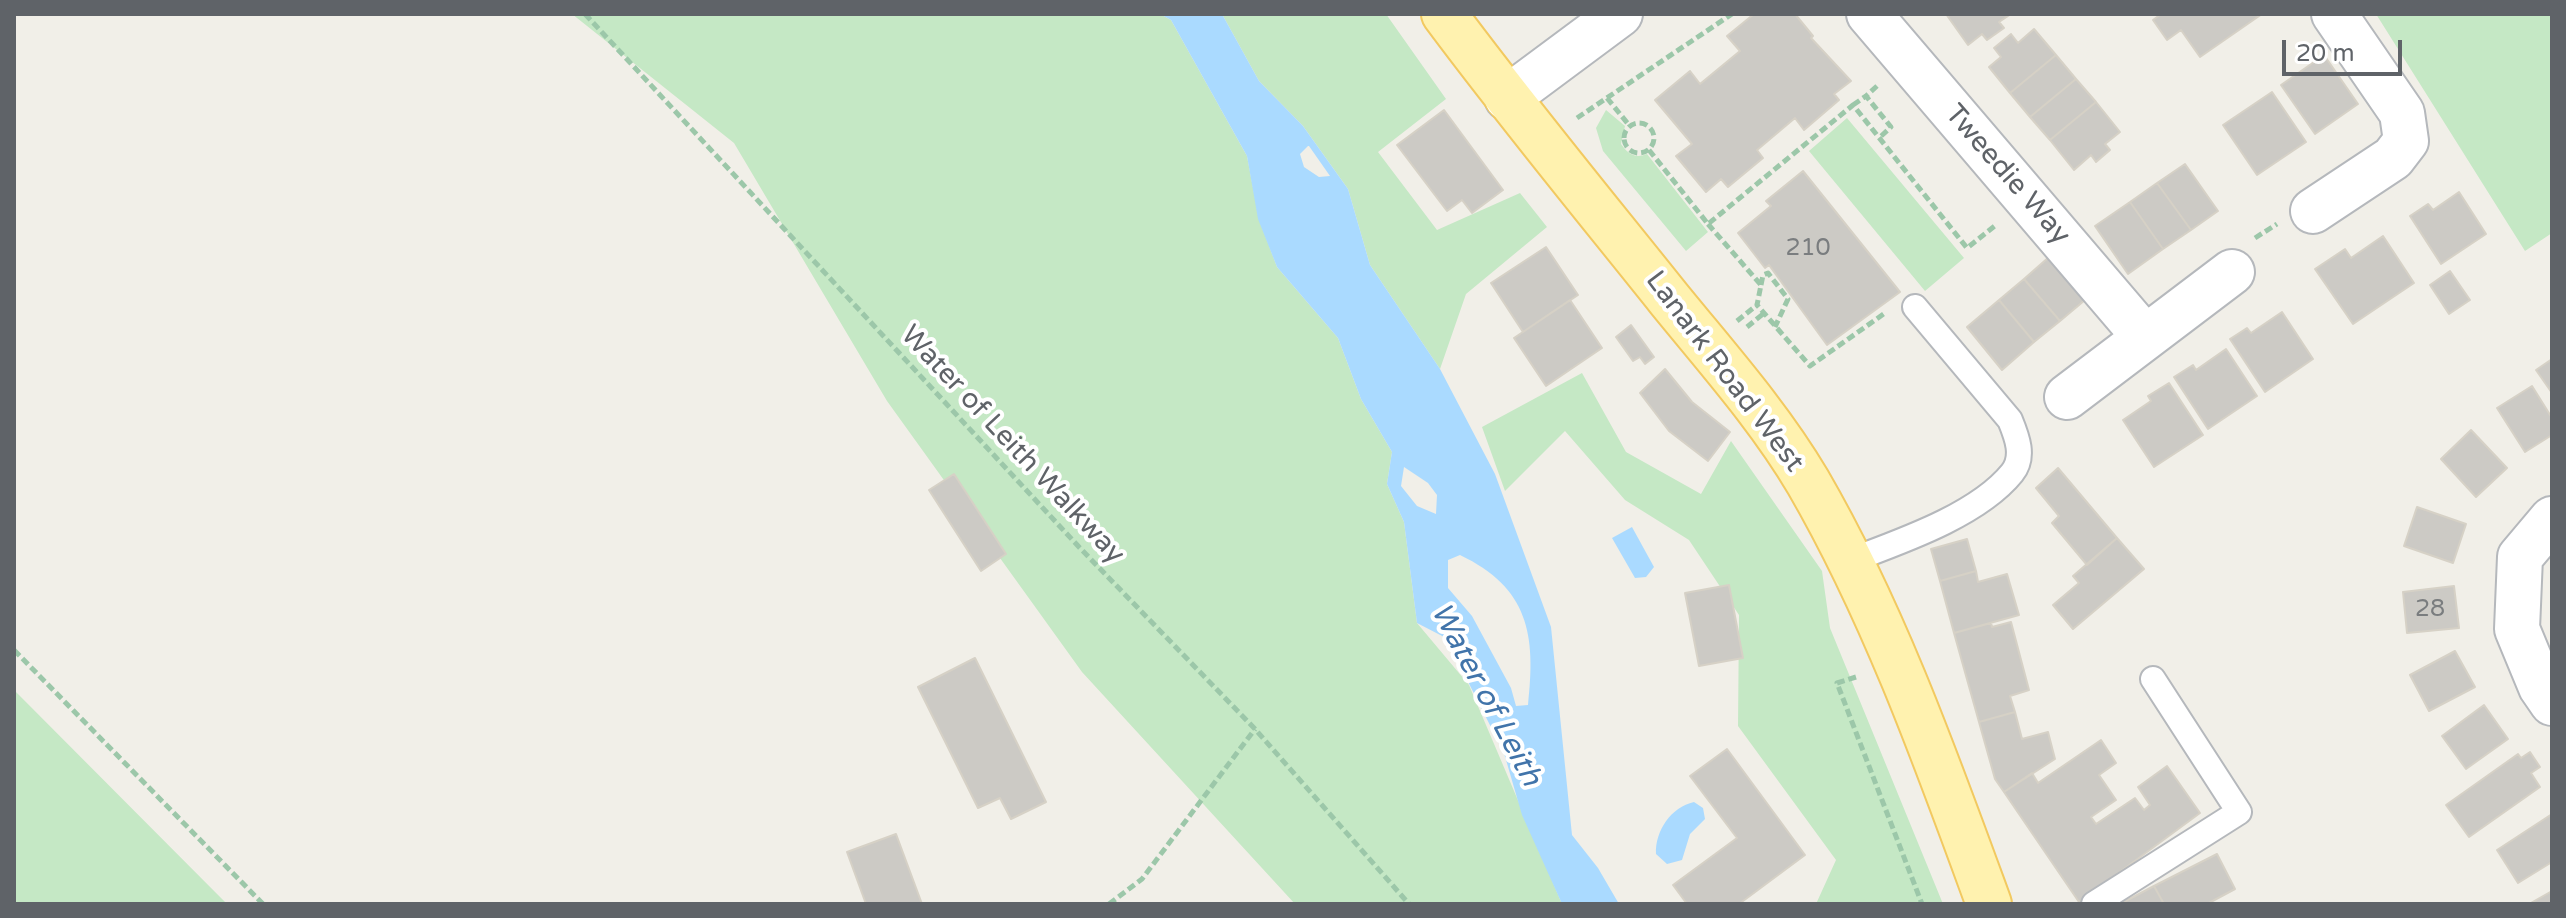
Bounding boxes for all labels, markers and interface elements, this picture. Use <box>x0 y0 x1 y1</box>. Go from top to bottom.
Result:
scale bar <box>2286 24 2406 74</box>
text: 20 m <box>2296 39 2354 68</box>
street label: Tweedie Way <box>1937 98 2077 252</box>
house number: 210 <box>1785 235 1831 263</box>
street label: Lanark Road West <box>1638 265 1810 479</box>
street label: Water of Leith Walkway <box>893 319 1131 571</box>
house number: 28 <box>2415 596 2445 624</box>
water label: Water of Leith <box>1422 597 1548 793</box>

